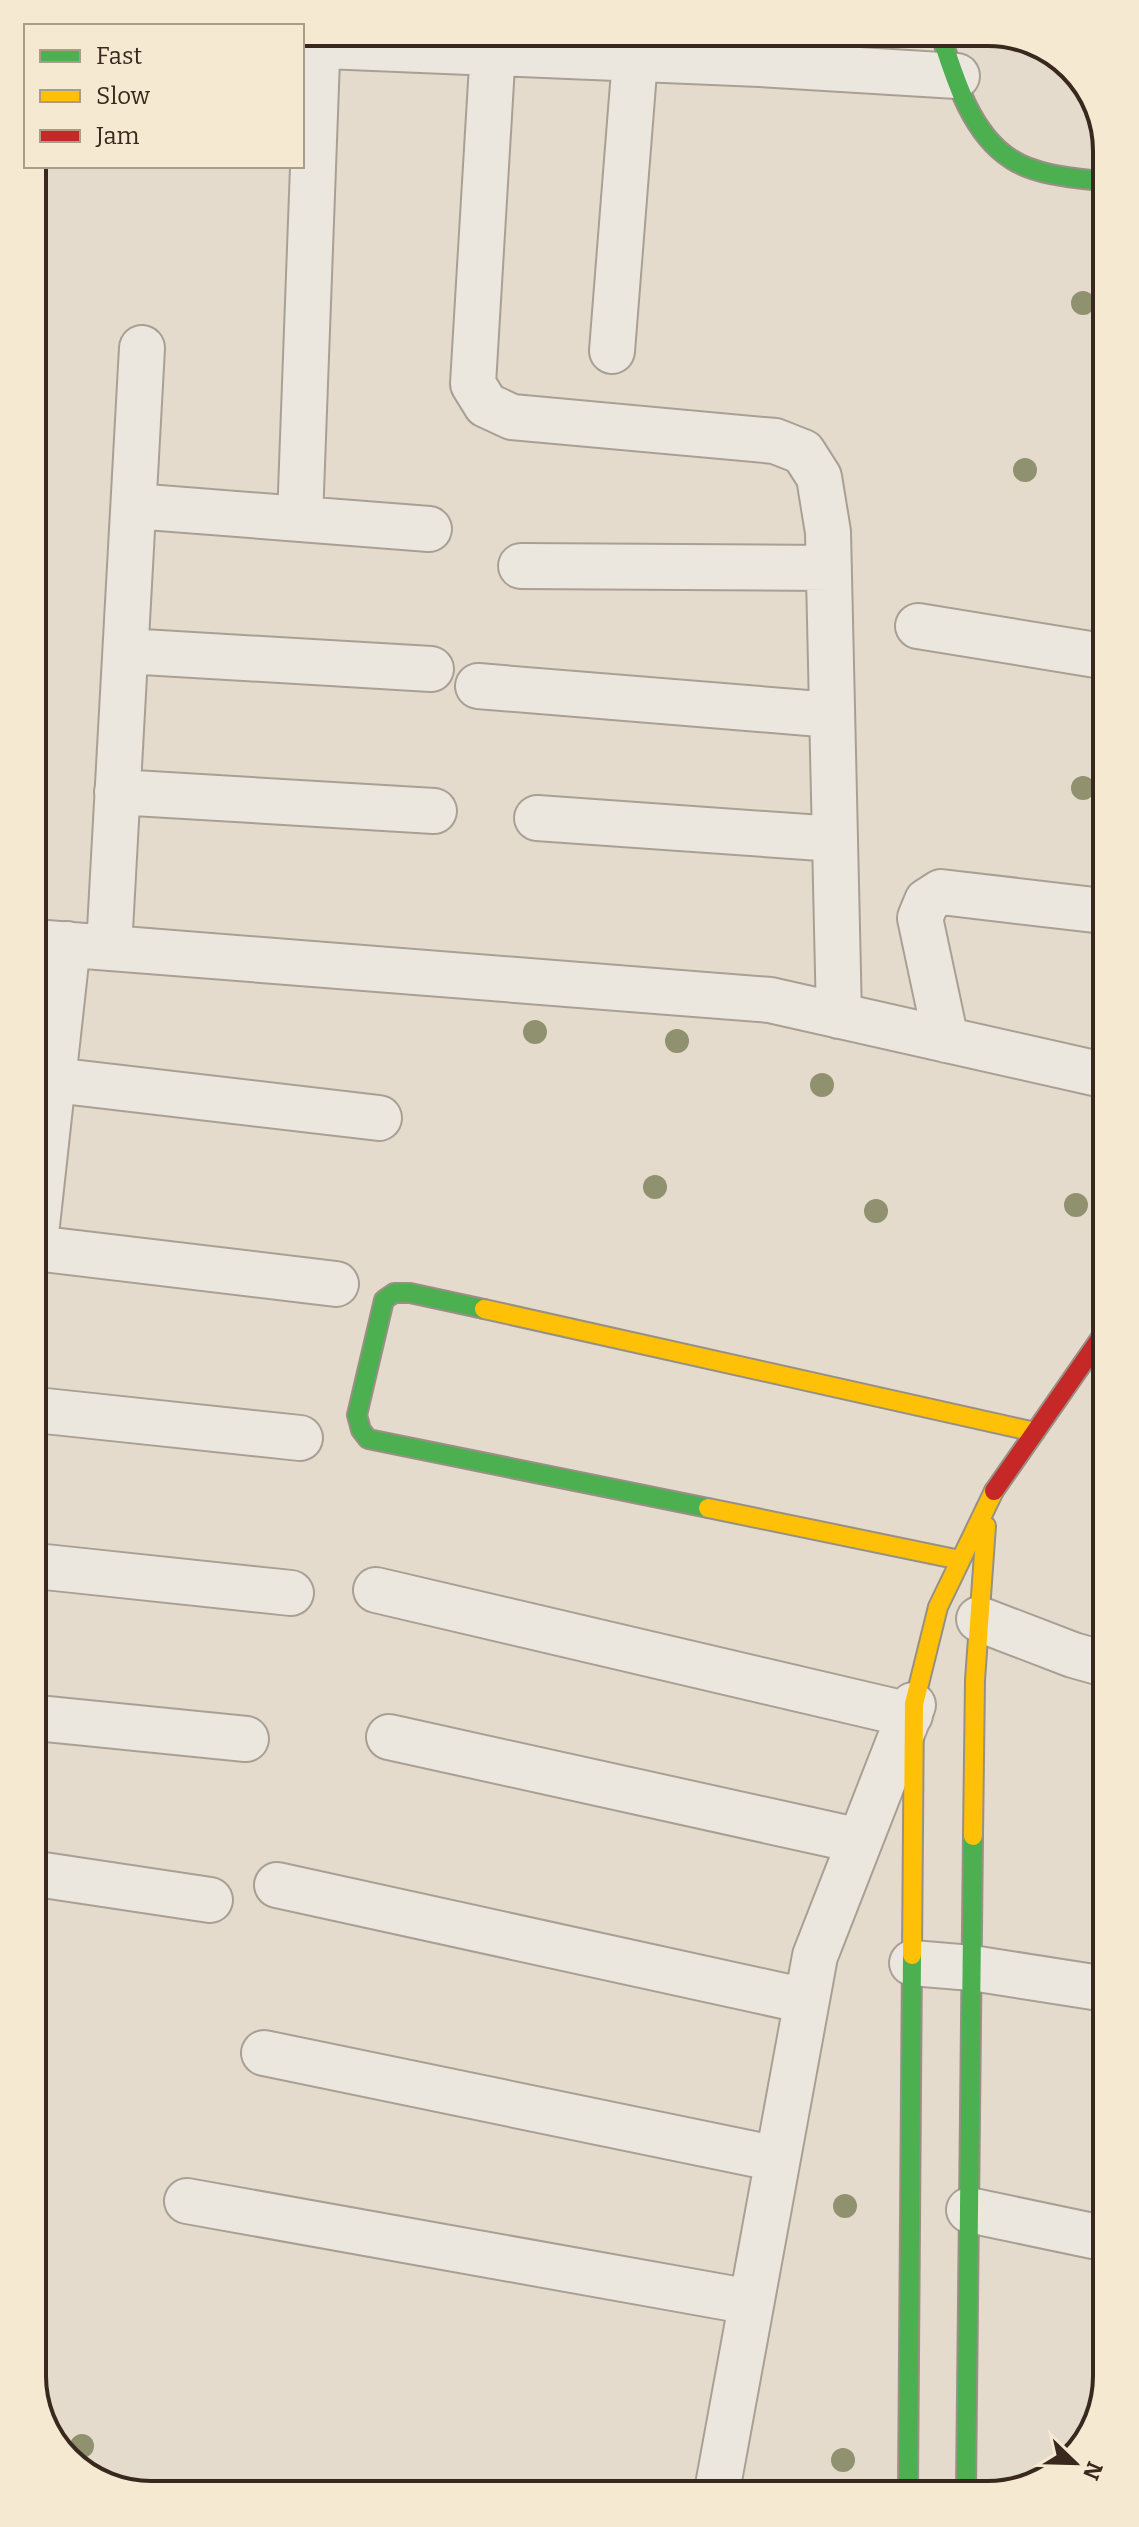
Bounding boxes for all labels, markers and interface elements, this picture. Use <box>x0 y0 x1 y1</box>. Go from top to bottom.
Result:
legend <box>24 24 304 168</box>
text: Fast <box>96 42 142 70</box>
text: Slow <box>96 82 151 110</box>
text: Jam <box>95 122 140 150</box>
north arrow <box>1035 2423 1115 2503</box>
text: N <box>1077 2458 1109 2484</box>

